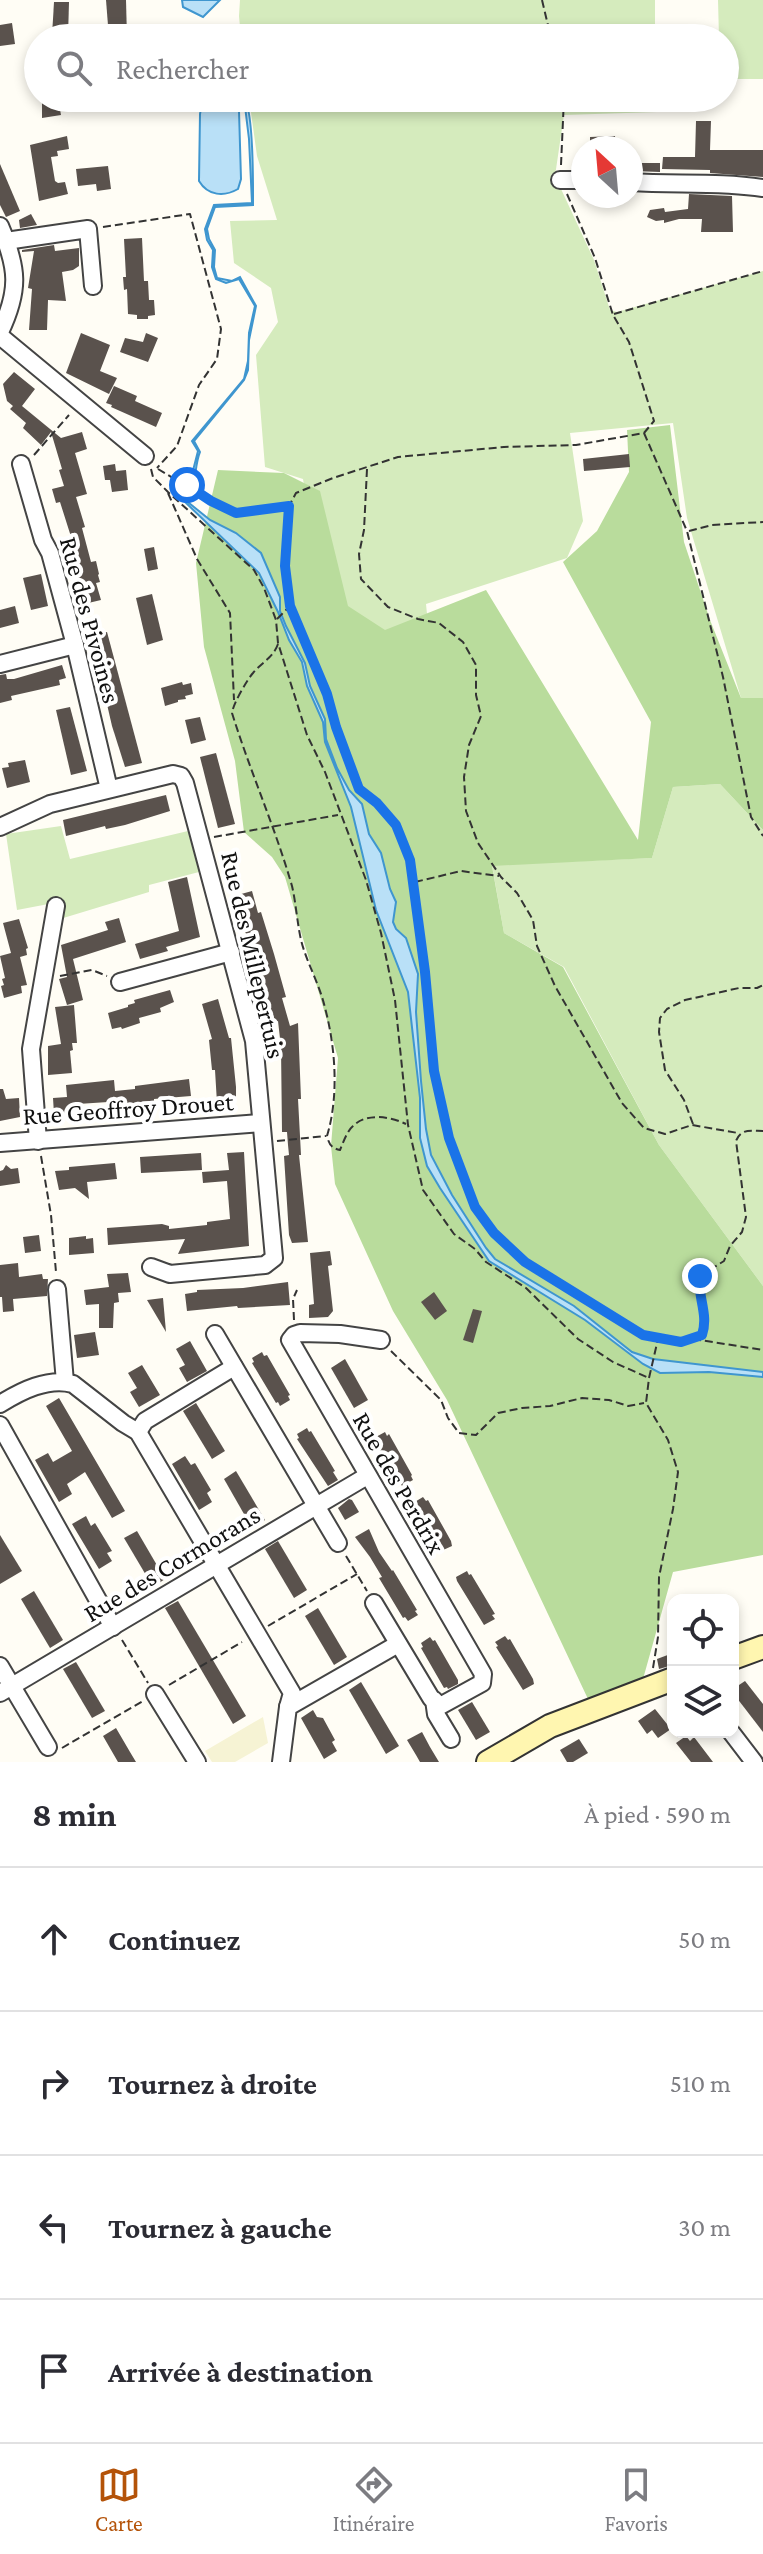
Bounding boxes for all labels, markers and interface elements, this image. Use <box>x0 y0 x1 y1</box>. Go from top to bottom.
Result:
search box <box>24 24 739 112</box>
icon: search <box>52 46 96 90</box>
text: Rechercher <box>116 52 249 85</box>
north arrow <box>571 136 643 208</box>
route start <box>169 467 205 503</box>
street label: Rue des Pivoines <box>54 534 126 706</box>
street label: Rue des Millepertuis <box>215 849 291 1061</box>
street label: Rue Geoffroy Drouet <box>22 1087 235 1131</box>
route end <box>682 1258 718 1294</box>
street label: Rue des Perdrix <box>347 1407 451 1559</box>
street label: Rue des Cormorans <box>79 1500 265 1628</box>
map controls <box>667 1594 739 1738</box>
button: locate <box>667 1594 739 1666</box>
button: layers <box>667 1666 739 1738</box>
text: 8 min <box>32 1796 117 1833</box>
text: À pied · 590 m <box>584 1800 731 1829</box>
icon: ahead <box>32 1917 76 1961</box>
text: Continuez <box>108 1923 240 1956</box>
text: 50 m <box>678 1925 731 1954</box>
icon: right <box>32 2061 76 2105</box>
text: Tournez à droite <box>108 2067 317 2100</box>
text: 510 m <box>670 2069 731 2098</box>
icon: left <box>32 2205 76 2249</box>
text: Tournez à gauche <box>108 2211 332 2244</box>
text: 30 m <box>678 2213 731 2242</box>
icon: arrive <box>32 2349 76 2393</box>
text: Arrivée à destination <box>108 2355 373 2388</box>
tab: Carte <box>95 2463 143 2536</box>
tab: Itinéraire <box>333 2463 414 2536</box>
tab: Favoris <box>604 2463 668 2536</box>

